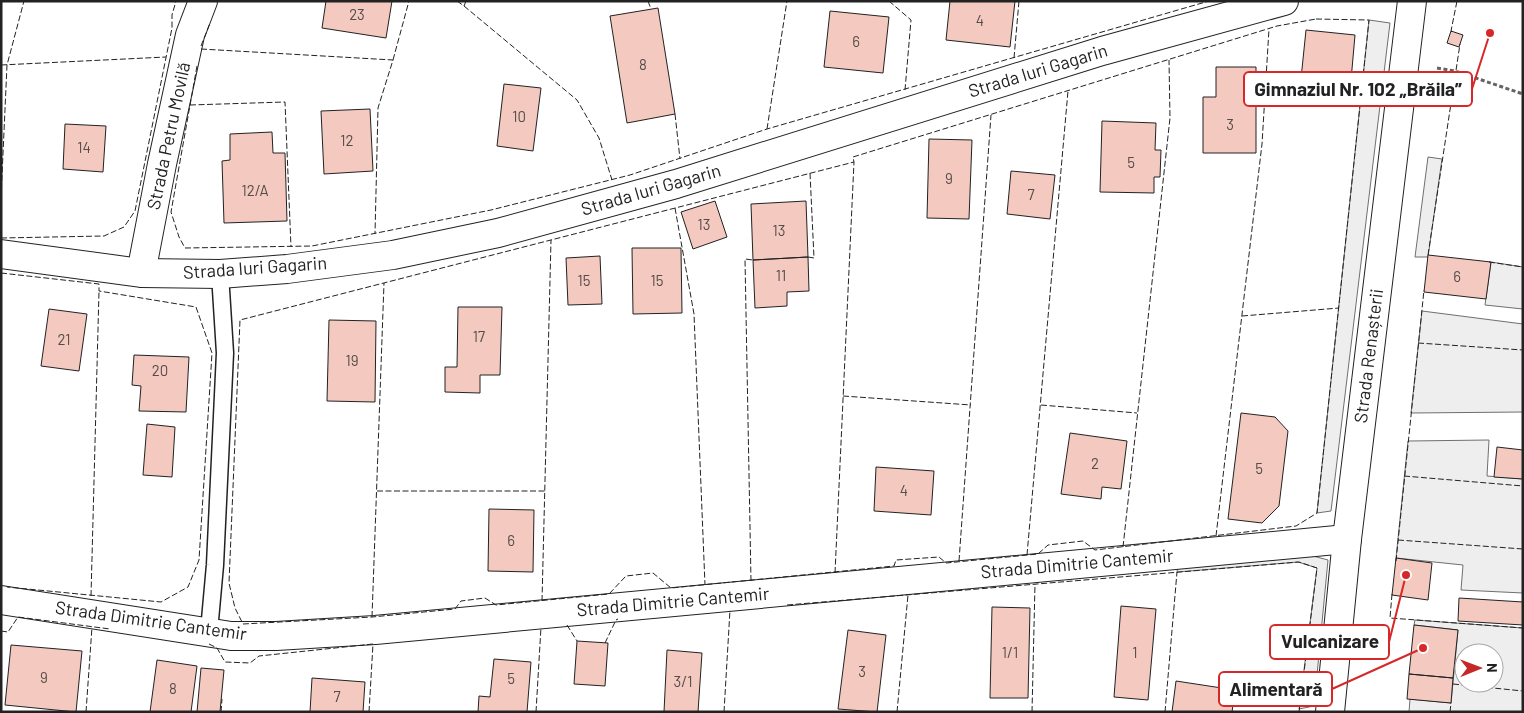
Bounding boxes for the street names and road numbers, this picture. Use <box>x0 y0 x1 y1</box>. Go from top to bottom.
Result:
street label: Strada Iuri Gagarin <box>966 38 1110 102</box>
street label: Strada Petru Movilă <box>142 60 194 212</box>
street label: Strada Iuri Gagarin <box>578 159 723 219</box>
street label: Strada Iuri Gagarin <box>182 251 328 283</box>
street label: Strada Renașterii <box>1349 287 1387 424</box>
street label: Strada Dimitrie Cantemir <box>980 544 1174 582</box>
street label: Strada Dimitrie Cantemir <box>576 582 770 620</box>
street label: Strada Dimitrie Cantemir <box>54 596 249 644</box>

